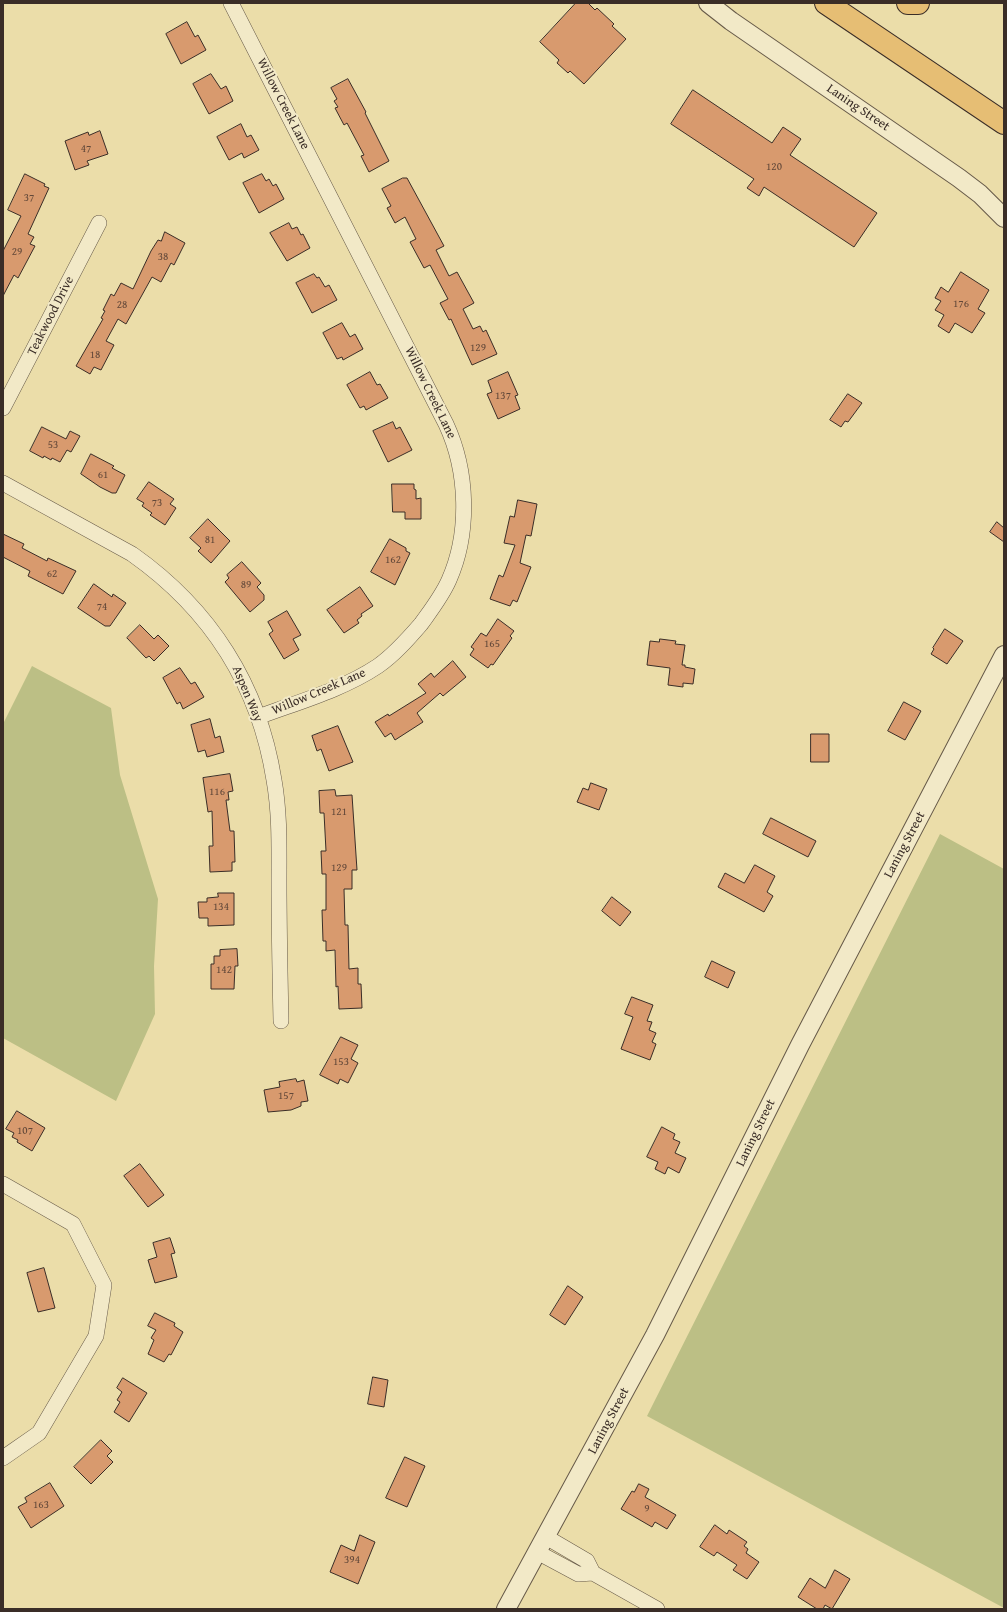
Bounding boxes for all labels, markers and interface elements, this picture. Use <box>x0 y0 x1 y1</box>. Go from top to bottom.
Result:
street label: Willow Creek Lane <box>253 56 313 152</box>
street label: Laning Street <box>823 81 893 135</box>
house number: 47 <box>81 142 91 156</box>
house number: 120 <box>766 160 782 174</box>
house number: 37 <box>24 191 34 205</box>
house number: 29 <box>12 245 22 259</box>
house number: 38 <box>158 250 168 264</box>
street label: Teakwood Drive <box>24 274 78 358</box>
house number: 176 <box>953 297 969 311</box>
house number: 28 <box>117 298 127 312</box>
house number: 129 <box>470 341 486 355</box>
street label: Willow Creek Lane <box>401 345 459 441</box>
house number: 18 <box>90 348 100 362</box>
house number: 137 <box>495 389 511 403</box>
house number: 53 <box>48 438 58 452</box>
house number: 61 <box>98 468 108 482</box>
house number: 73 <box>152 496 162 510</box>
house number: 81 <box>205 533 215 547</box>
house number: 162 <box>385 553 401 567</box>
house number: 62 <box>47 567 57 581</box>
house number: 89 <box>241 578 251 592</box>
house number: 74 <box>97 600 107 614</box>
house number: 165 <box>484 637 500 651</box>
street label: Aspen Way <box>228 664 266 724</box>
street label: Willow Creek Lane <box>270 665 368 719</box>
house number: 116 <box>209 785 225 799</box>
house number: 121 <box>331 805 347 819</box>
street label: Laning Street <box>881 809 929 881</box>
house number: 129 <box>331 861 347 875</box>
house number: 134 <box>213 900 229 914</box>
house number: 142 <box>216 963 232 977</box>
house number: 153 <box>333 1055 349 1069</box>
house number: 157 <box>278 1089 294 1103</box>
street label: Laning Street <box>733 1097 779 1169</box>
house number: 107 <box>17 1124 33 1138</box>
street label: Laning Street <box>585 1385 633 1457</box>
house number: 163 <box>33 1498 49 1512</box>
house number: 9 <box>644 1502 650 1516</box>
house number: 394 <box>344 1553 360 1567</box>

